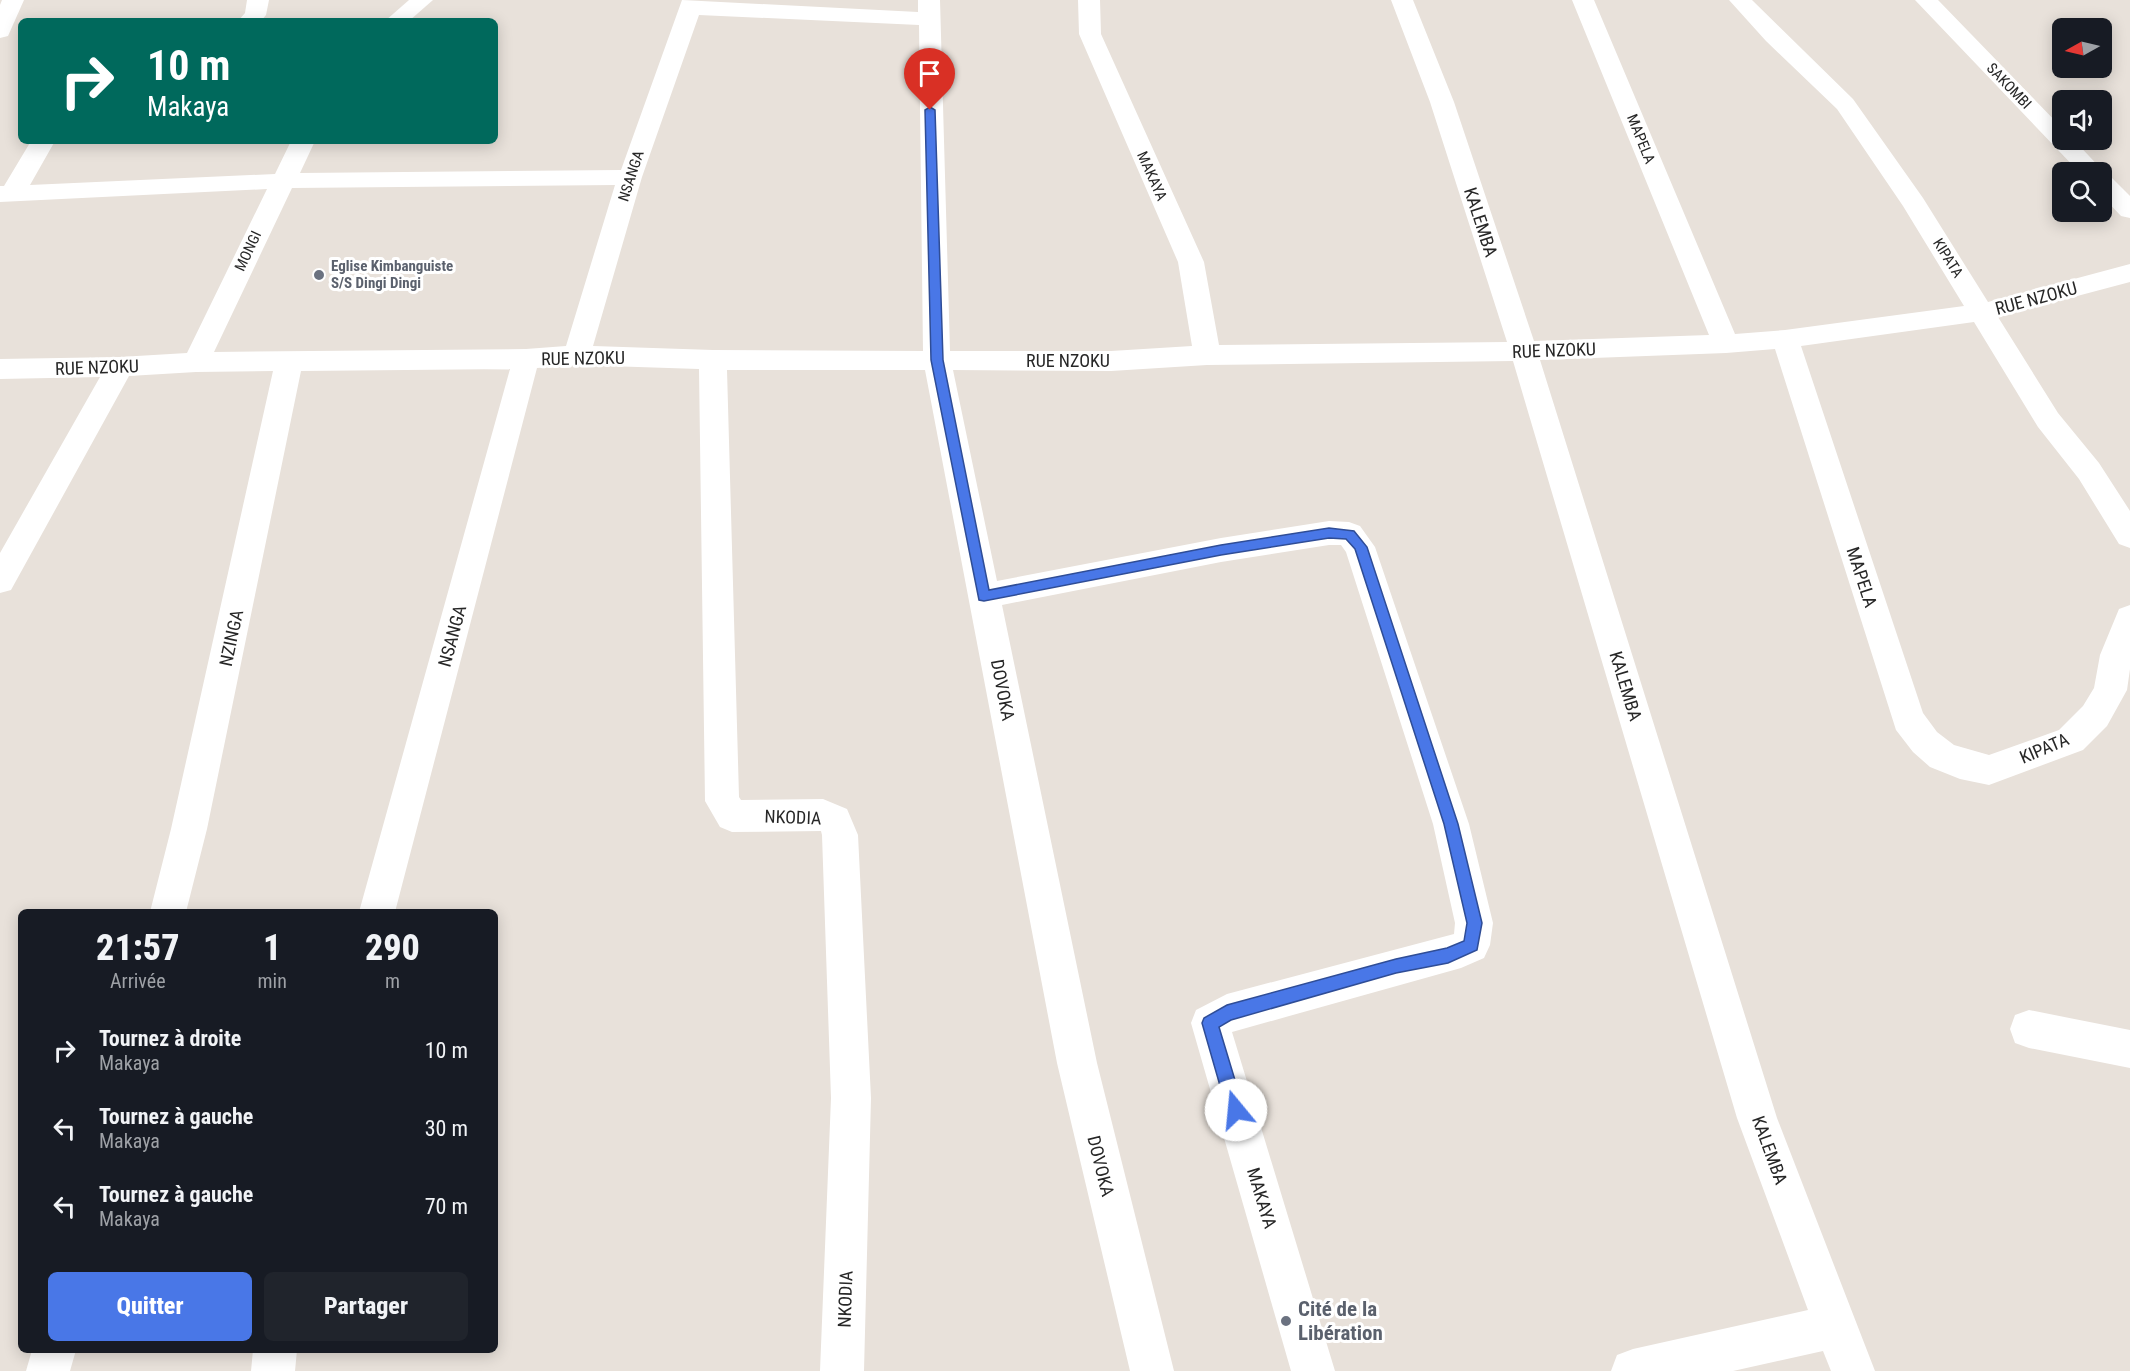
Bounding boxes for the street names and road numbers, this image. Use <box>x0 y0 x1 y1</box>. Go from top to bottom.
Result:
street label: SAKOMBI <box>1983 59 2035 113</box>
street label: MAPELA <box>1623 112 1659 167</box>
street label: NSANGA <box>614 148 648 204</box>
street label: MAKAYA <box>1133 149 1171 204</box>
street label: KALEMBA <box>1460 185 1502 260</box>
street label: MONGI <box>231 228 265 274</box>
street label: KIPATA <box>1929 235 1967 281</box>
street label: RUE NZOKU <box>1993 277 2079 319</box>
street label: RUE NZOKU <box>1512 338 1596 362</box>
street label: RUE NZOKU <box>541 347 625 369</box>
street label: RUE NZOKU <box>1026 350 1110 371</box>
street label: RUE NZOKU <box>55 355 139 379</box>
street label: MAPELA <box>1842 544 1882 610</box>
street label: NSANGA <box>434 602 470 669</box>
street label: NZINGA <box>215 607 247 668</box>
street label: KALEMBA <box>1606 649 1647 724</box>
street label: DOVOKA <box>987 658 1019 723</box>
street label: KIPATA <box>2016 728 2072 768</box>
street label: NKODIA <box>764 806 822 829</box>
street label: KALEMBA <box>1748 1113 1792 1188</box>
street label: DOVOKA <box>1083 1133 1119 1199</box>
street label: MAKAYA <box>1243 1165 1281 1232</box>
street label: NKODIA <box>834 1270 857 1328</box>

